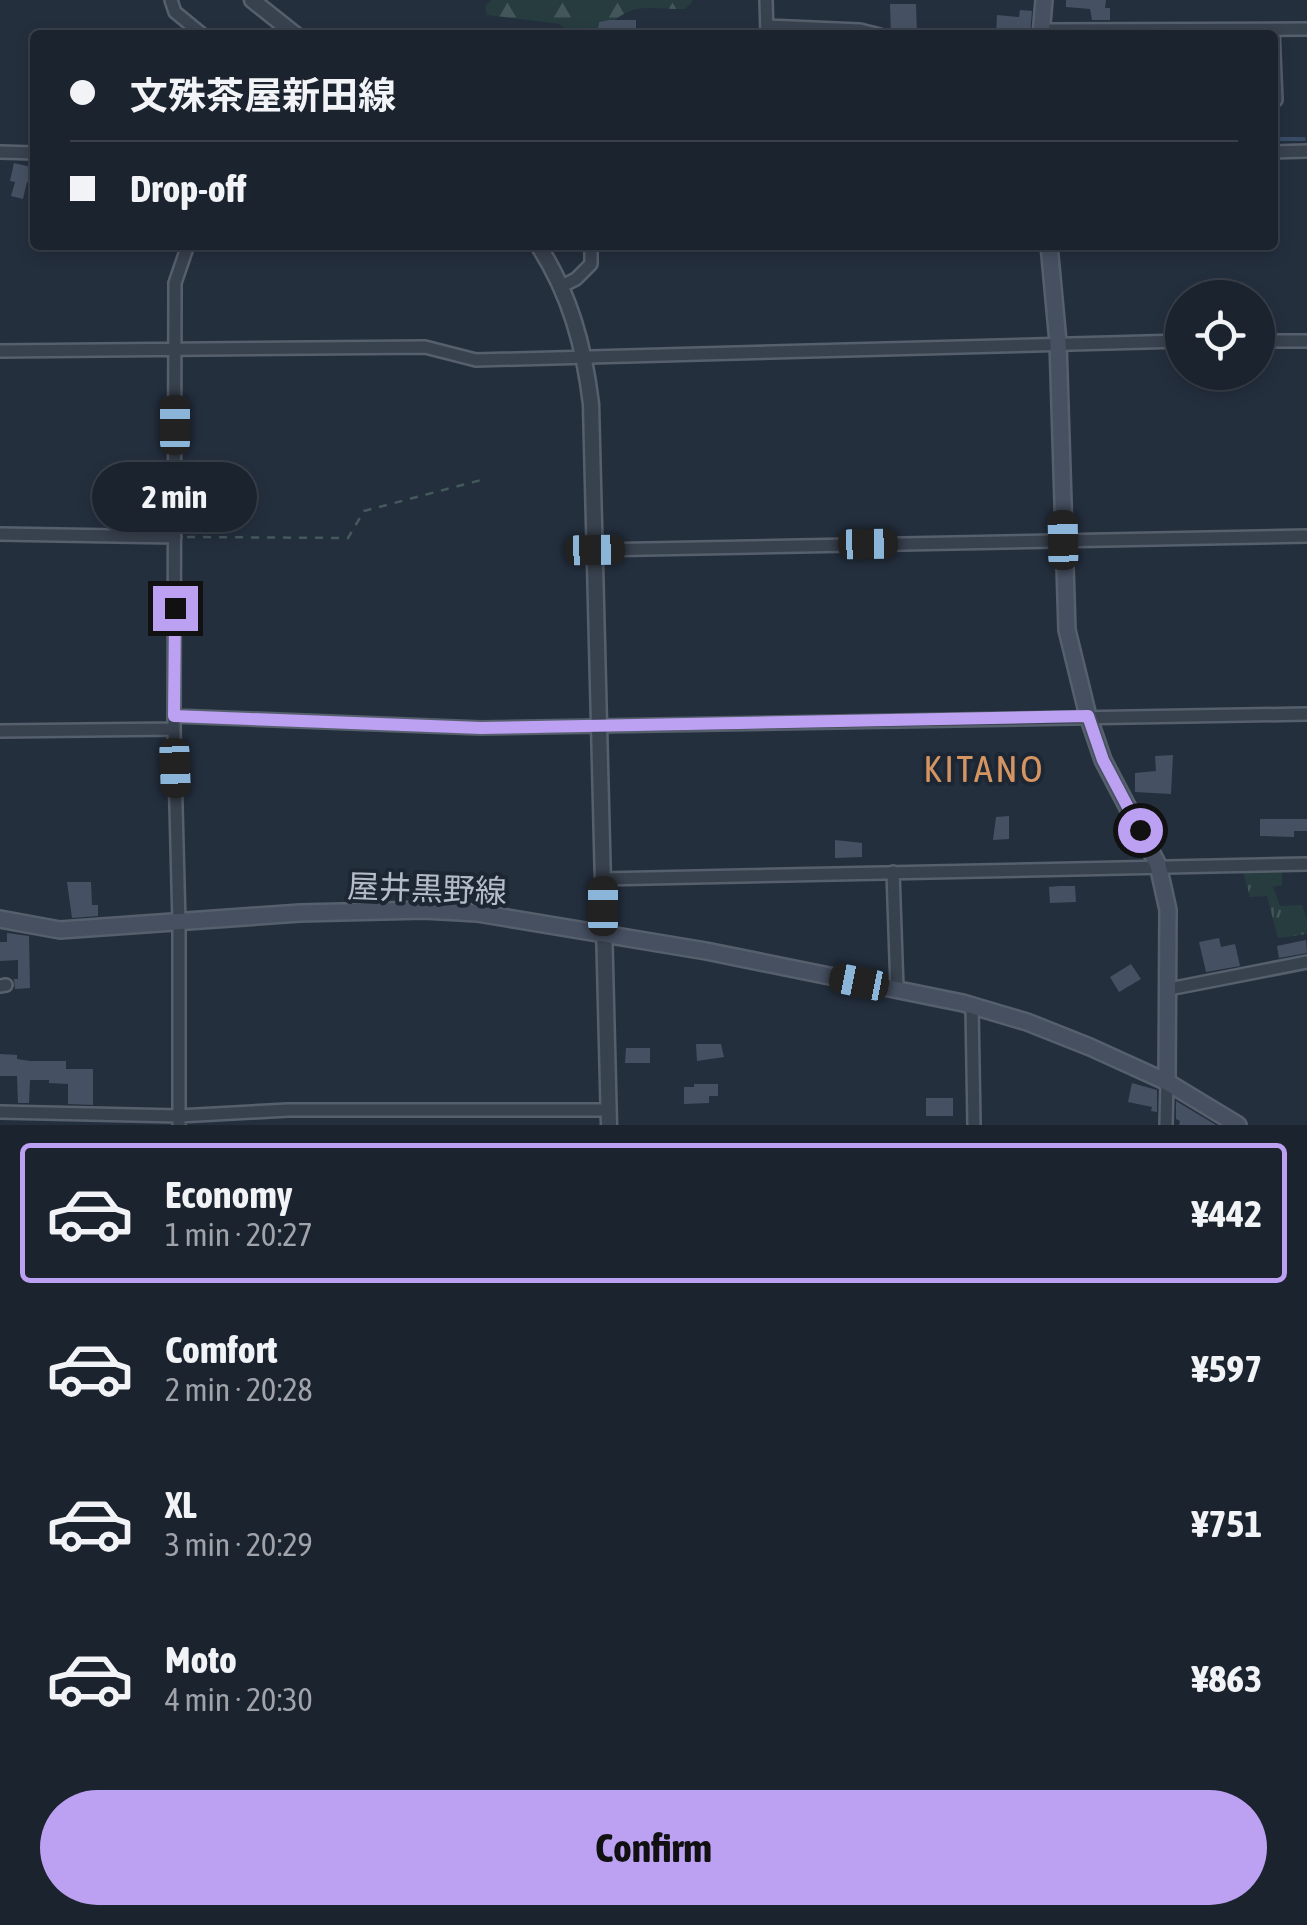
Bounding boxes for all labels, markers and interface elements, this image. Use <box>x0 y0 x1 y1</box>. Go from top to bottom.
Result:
text: 文殊茶屋新田線 <box>130 74 396 117</box>
text: Drop-off <box>130 167 246 210</box>
map controls <box>1165 280 1275 390</box>
button: locate <box>1165 280 1275 390</box>
car <box>160 395 190 455</box>
callout: 2 min <box>92 463 258 533</box>
text: 2 min <box>142 478 207 515</box>
car <box>1047 510 1079 570</box>
car <box>838 528 898 560</box>
car <box>565 534 625 566</box>
route end <box>153 586 198 631</box>
car <box>159 737 191 799</box>
district label: KITANO <box>923 747 1045 790</box>
route start <box>1118 808 1163 853</box>
street label: 屋井黒野線 <box>346 867 508 910</box>
car <box>588 876 618 936</box>
car <box>827 962 891 1002</box>
icon: car <box>45 1168 135 1258</box>
text: Economy <box>165 1173 292 1216</box>
text: ¥442 <box>1192 1192 1262 1235</box>
text: 1 min · 20:27 <box>165 1216 312 1253</box>
icon: car <box>45 1323 135 1413</box>
text: Comfort <box>165 1328 277 1371</box>
text: ¥597 <box>1192 1347 1262 1390</box>
text: 2 min · 20:28 <box>165 1371 312 1408</box>
icon: car <box>45 1478 135 1568</box>
text: XL <box>165 1483 197 1526</box>
text: ¥751 <box>1192 1502 1262 1545</box>
text: 3 min · 20:29 <box>165 1526 312 1563</box>
icon: car <box>45 1633 135 1723</box>
text: Moto <box>165 1638 237 1681</box>
text: ¥863 <box>1192 1657 1262 1700</box>
text: 4 min · 20:30 <box>165 1681 312 1718</box>
button: Confirm <box>40 1790 1267 1905</box>

